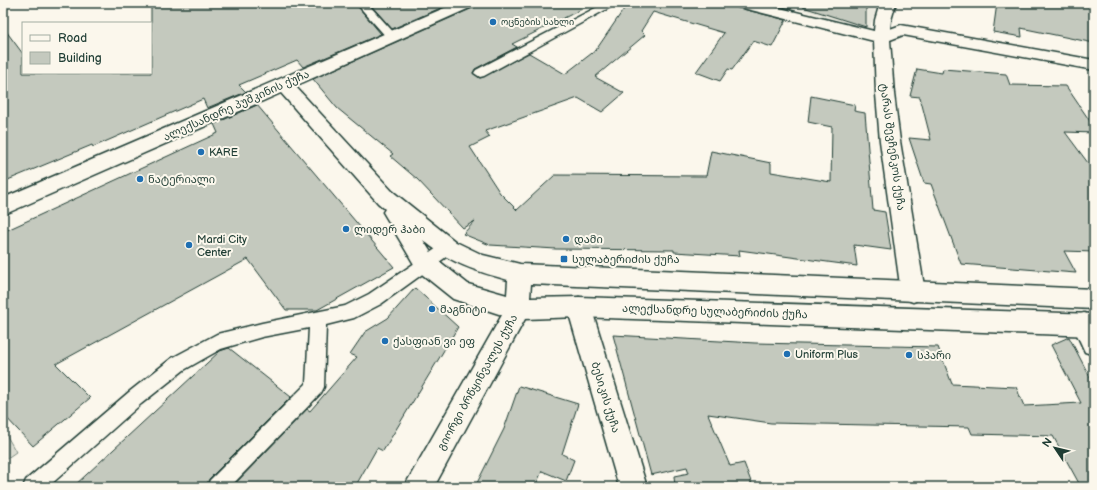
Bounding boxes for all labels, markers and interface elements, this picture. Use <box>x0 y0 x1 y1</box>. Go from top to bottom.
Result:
marker: ოცნების სახლი <box>488 17 498 27</box>
place label: ოცნების სახლი <box>501 17 574 28</box>
legend <box>22 22 152 74</box>
text: Road <box>58 31 87 46</box>
text: Building <box>58 51 102 66</box>
street label: ალექსანდრე პუშკინის ქუჩა <box>161 67 311 144</box>
street label: ტარას შევჩენკოს ქუჩა <box>877 83 908 211</box>
place label: KARE <box>209 146 238 159</box>
marker: KARE <box>196 147 206 157</box>
place label: ნატერიალი <box>148 173 215 186</box>
marker: ნატერიალი <box>135 174 145 184</box>
place label: ლიდერ ჰაბი <box>354 223 425 236</box>
marker: ლიდერ ჰაბი <box>341 224 351 234</box>
place label: Mardi City Center <box>197 233 247 259</box>
place label: დამი <box>574 233 603 246</box>
marker: დამი <box>561 234 571 244</box>
marker: Mardi City Center <box>184 240 194 250</box>
place label: სულაბერიძის ქუჩა <box>572 253 680 266</box>
marker: სულაბერიძის ქუჩა <box>559 254 569 264</box>
street label: ალექსანდრე სულაბერიძის ქუჩა <box>622 302 808 321</box>
place label: მაგნიტი <box>440 303 487 316</box>
marker: მაგნიტი <box>427 304 437 314</box>
street label: გიორგი ბრწყინვალეს ქუჩა <box>435 312 520 452</box>
place label: ქასფიან ვი ეფ <box>393 335 475 348</box>
marker: ქასფიან ვი ეფ <box>380 336 390 346</box>
place label: Uniform Plus <box>795 348 859 361</box>
marker: Uniform Plus <box>782 349 792 359</box>
place label: სპარი <box>917 349 951 362</box>
marker: სპარი <box>904 350 914 360</box>
street label: ბესიკის ქუჩა <box>589 360 623 434</box>
north arrow <box>1035 428 1075 468</box>
text: N <box>1040 435 1055 450</box>

